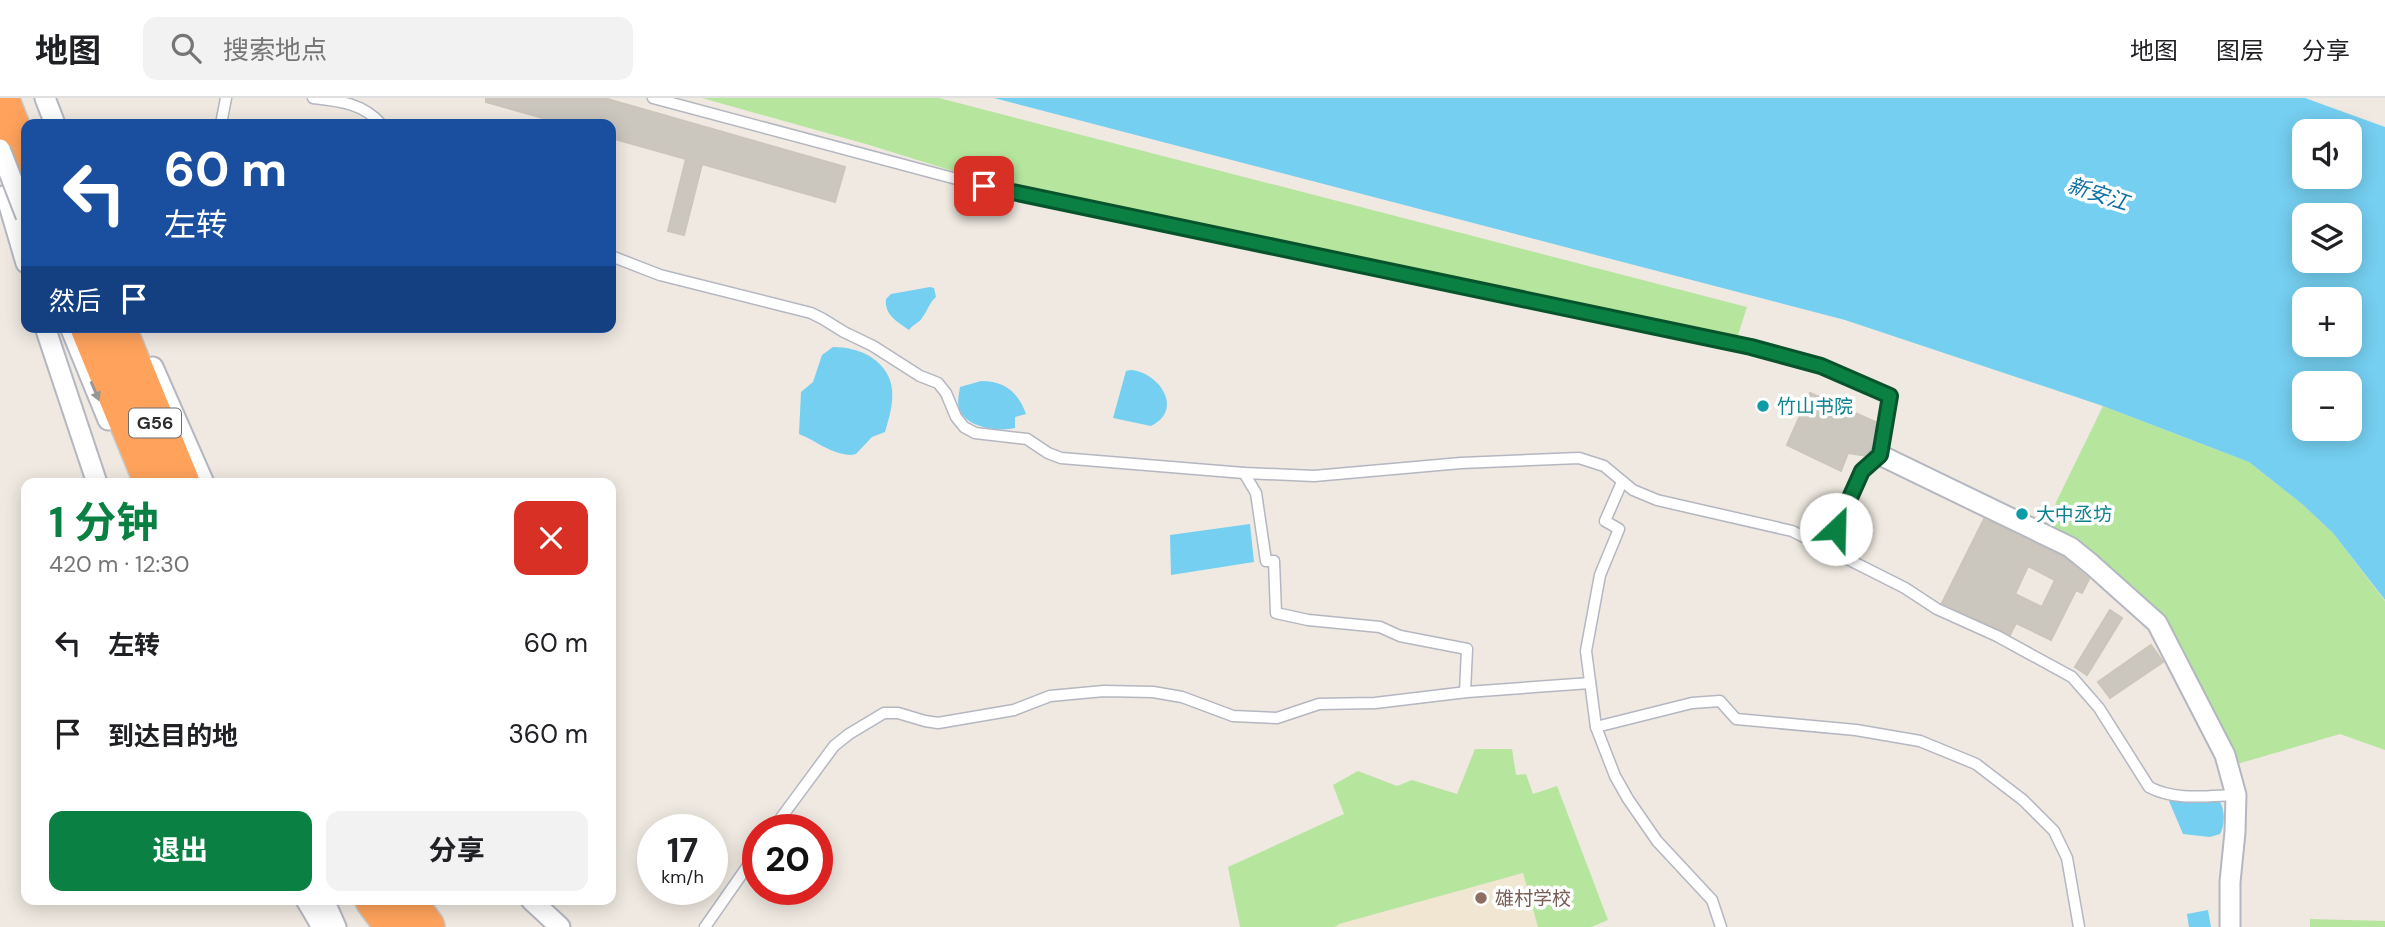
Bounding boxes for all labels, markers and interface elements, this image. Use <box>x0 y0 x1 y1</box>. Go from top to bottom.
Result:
search box <box>143 17 633 80</box>
text: 地图 <box>35 29 101 72</box>
icon: search <box>167 29 205 67</box>
text: 搜索地点 <box>223 33 327 67</box>
text: 地图 <box>2130 35 2178 66</box>
text: 图层 <box>2216 35 2264 66</box>
text: 分享 <box>2302 35 2350 66</box>
map controls <box>2292 119 2362 441</box>
button: sound <box>2292 119 2362 189</box>
text: 60 m <box>164 137 287 201</box>
icon: left <box>49 147 140 238</box>
pin <box>954 156 1014 216</box>
icon: arrive <box>965 167 1003 205</box>
water label: 新安江 <box>2064 171 2134 218</box>
button: layers <box>2292 203 2362 273</box>
text: 左转 <box>164 204 228 246</box>
icon: arrive <box>115 280 153 318</box>
text: 然后 <box>49 284 101 318</box>
button: + <box>2292 287 2362 357</box>
button: − <box>2292 371 2362 441</box>
one-way arrow <box>90 380 101 401</box>
place label: 竹山书院 <box>1777 394 1853 419</box>
marker: 竹山书院 <box>1755 398 1771 414</box>
road number: G56 <box>129 408 181 438</box>
position arrow <box>1799 492 1873 566</box>
text: 1 分钟 <box>49 495 158 550</box>
button: close <box>514 501 588 575</box>
place label: 大中丞坊 <box>2036 502 2112 527</box>
marker: 大中丞坊 <box>2014 506 2030 522</box>
text: 420 m · 12:30 <box>49 549 190 579</box>
icon: left <box>49 624 87 662</box>
text: 60 m <box>524 626 588 660</box>
text: 左转 <box>108 628 160 662</box>
icon: arrive <box>49 715 87 753</box>
text: 360 m <box>508 717 588 751</box>
text: 到达目的地 <box>108 719 238 753</box>
button: 退出 <box>49 811 312 891</box>
button: 分享 <box>326 811 588 891</box>
speed limit sign: 20 <box>742 814 833 905</box>
text: 17 <box>667 827 698 873</box>
text: km/h <box>661 865 704 889</box>
place label: 雄村学校 <box>1495 886 1571 911</box>
marker: 雄村学校 <box>1473 890 1489 906</box>

